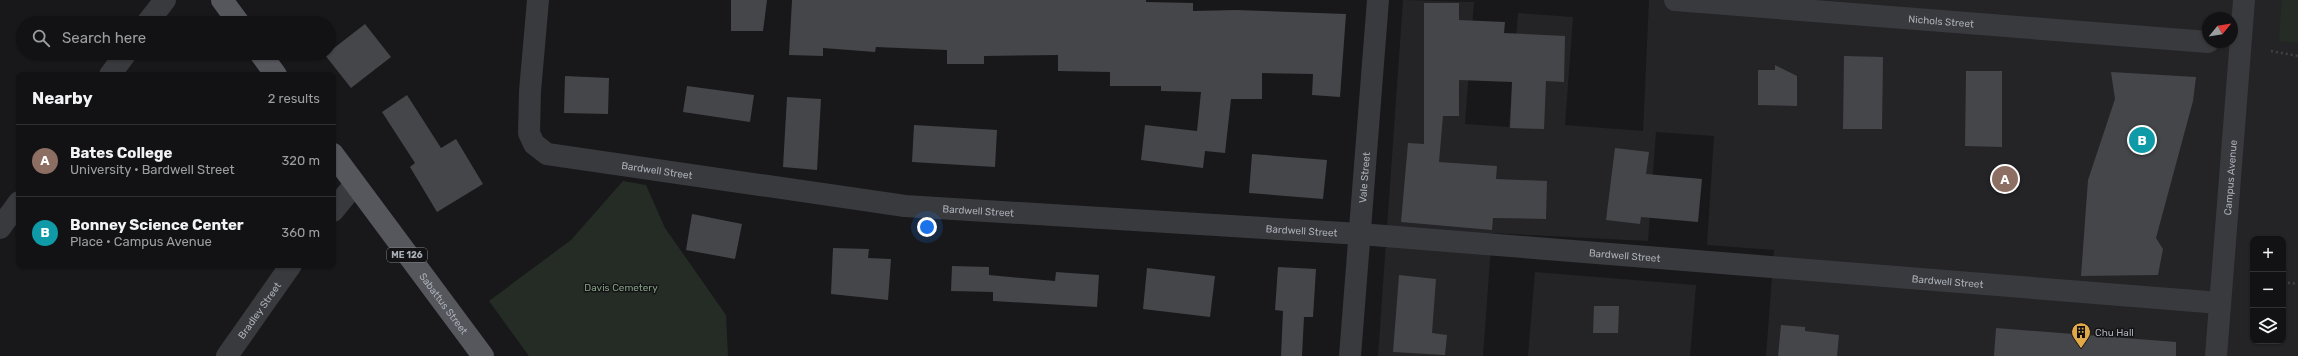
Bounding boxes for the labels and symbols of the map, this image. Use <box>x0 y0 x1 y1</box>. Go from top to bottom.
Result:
north arrow <box>2202 12 2238 48</box>
street label: Nichols Street <box>1908 13 1974 31</box>
pin: B <box>2129 125 2155 155</box>
street label: Campus Avenue <box>2222 139 2240 216</box>
street label: Vale Street <box>1357 152 1373 204</box>
street label: Bardwell Street <box>621 160 693 182</box>
pin: A <box>1992 164 2018 194</box>
street label: Bardwell Street <box>942 203 1014 220</box>
your location <box>917 217 937 237</box>
street label: Bardwell Street <box>1265 223 1338 240</box>
street label: Bardwell Street <box>1588 247 1661 265</box>
road number: ME 126 <box>387 248 427 262</box>
street label: Sabattus Street <box>416 271 470 337</box>
street label: Bardwell Street <box>1911 273 1984 291</box>
street label: Bradley Street <box>236 280 284 341</box>
park label: Davis Cemetery <box>584 282 658 294</box>
building icon: Chu Hall <box>2070 321 2092 349</box>
place label: Chu Hall <box>2095 327 2134 339</box>

